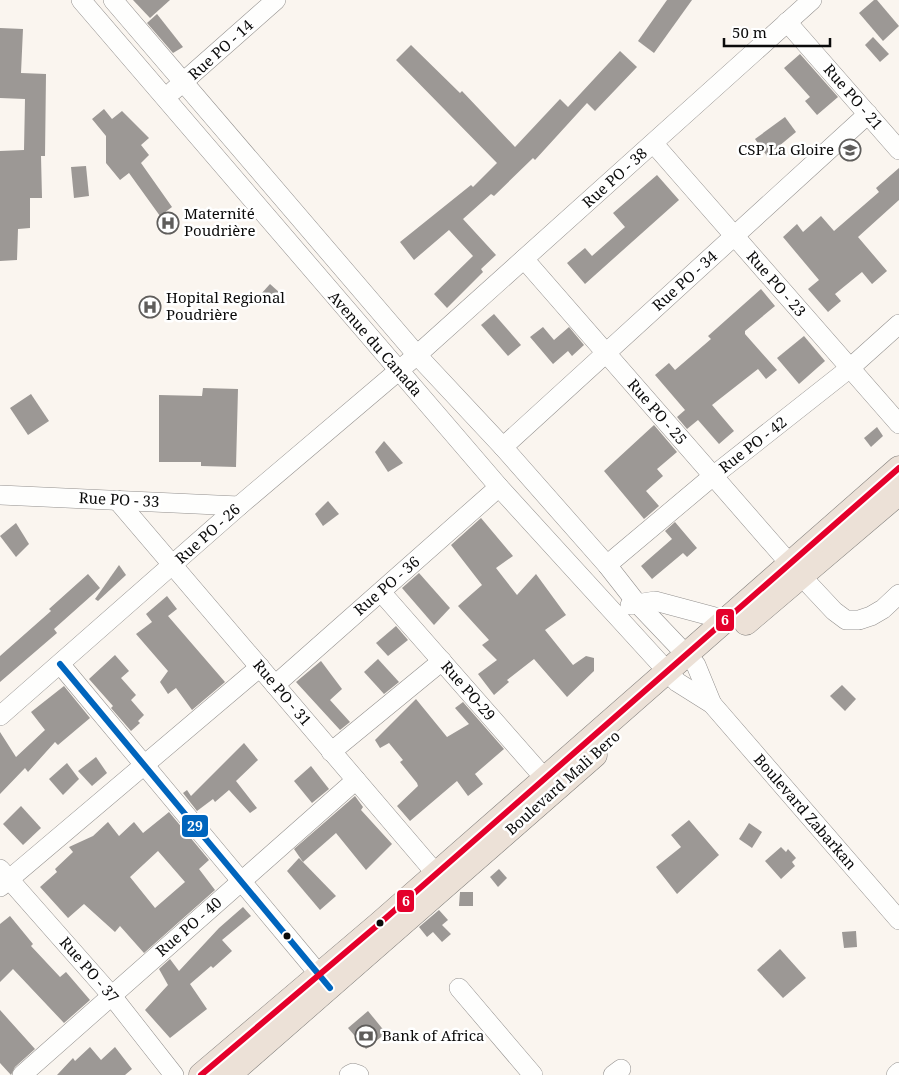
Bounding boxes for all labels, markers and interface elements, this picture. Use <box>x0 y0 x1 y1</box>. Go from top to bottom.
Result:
street label: Rue PO - 14 <box>184 14 257 84</box>
scale bar <box>724 15 830 47</box>
text: 50 m <box>732 22 767 42</box>
street label: Rue PO - 21 <box>820 59 888 133</box>
school or university icon: CSP La Gloire <box>838 138 862 162</box>
place label: CSP La Gloire <box>738 139 834 159</box>
street label: Rue PO - 38 <box>578 143 651 212</box>
place label: Maternité Poudrière <box>184 203 255 240</box>
hospital icon: Maternité Poudrière <box>156 211 180 235</box>
street label: Rue PO - 34 <box>648 245 721 315</box>
street label: Rue PO - 23 <box>743 246 811 320</box>
street label: Avenue du Canada <box>324 286 427 400</box>
place label: Hopital Regional Poudrière <box>166 287 285 324</box>
hospital icon: Hopital Regional Poudrière <box>138 295 162 319</box>
street label: Rue PO - 25 <box>624 374 692 448</box>
street label: Rue PO - 42 <box>714 411 790 477</box>
street label: Rue PO - 33 <box>78 487 160 511</box>
street label: Rue PO - 26 <box>171 499 244 568</box>
street label: Rue PO - 36 <box>349 551 423 619</box>
line badge: 6 <box>715 608 735 632</box>
text: 6 <box>721 610 729 629</box>
street label: Rue PO - 31 <box>249 655 316 730</box>
street label: Rue PO-29 <box>437 656 500 724</box>
street label: Boulevard Mali Bero <box>501 726 624 839</box>
street label: Boulevard Zabarkan <box>750 749 862 874</box>
line badge: 29 <box>181 814 209 838</box>
text: 29 <box>187 816 203 835</box>
line badge: 6 <box>396 889 415 913</box>
text: 6 <box>402 891 410 910</box>
street label: Rue PO - 40 <box>151 892 225 960</box>
unlabelled marker <box>375 918 385 928</box>
unlabelled marker <box>282 931 292 941</box>
street label: Rue PO - 37 <box>56 932 124 1006</box>
bank icon: Bank of Africa <box>354 1024 378 1048</box>
place label: Bank of Africa <box>382 1025 485 1045</box>

